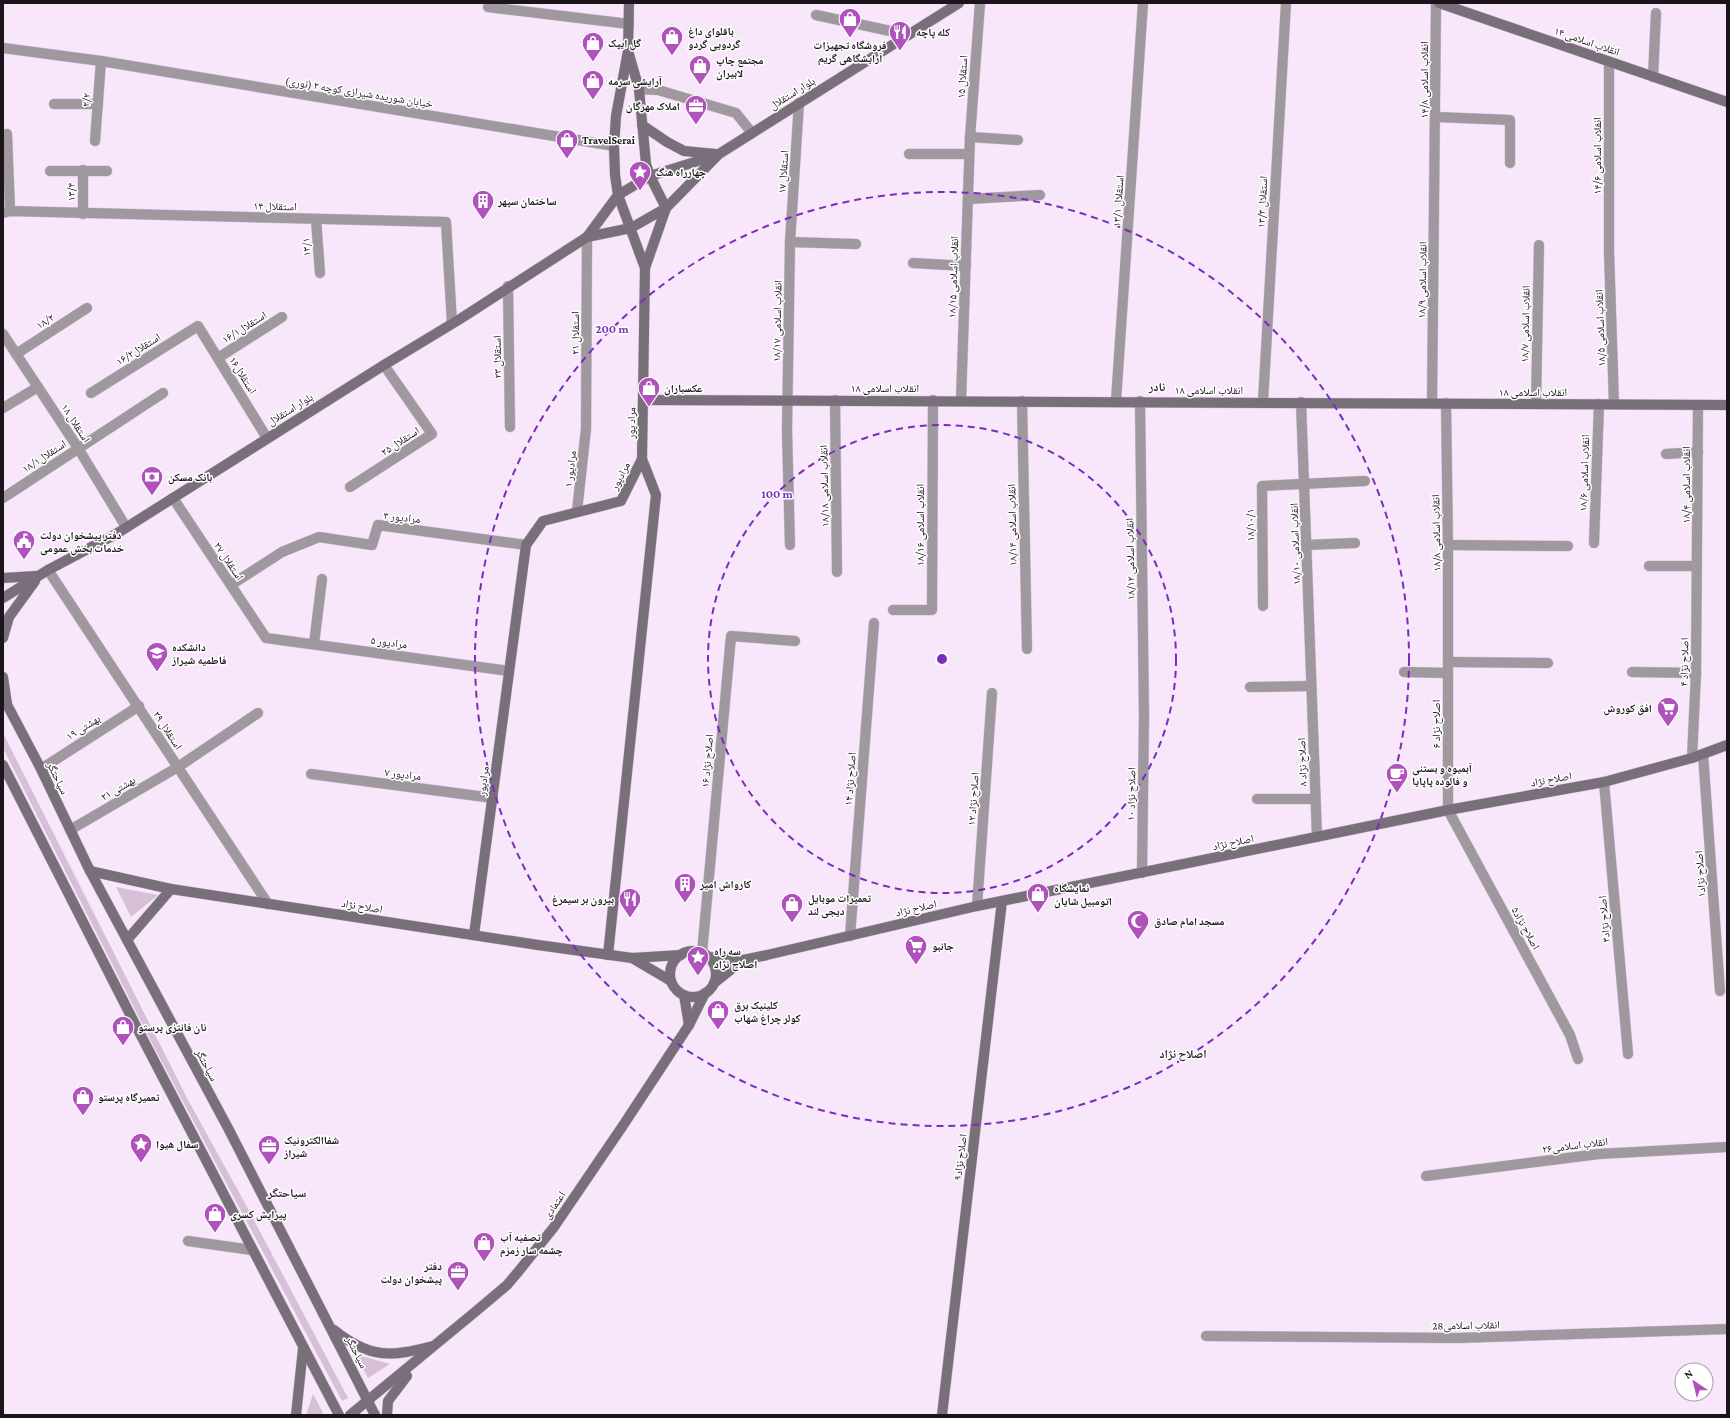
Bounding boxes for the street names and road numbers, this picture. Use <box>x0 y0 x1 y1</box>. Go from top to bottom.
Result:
street label: ۱۴ انقلاب اسلامی <box>1552 24 1621 59</box>
street label: ۱۴/۸ انقلاب اسلامی <box>1418 41 1431 119</box>
street label: ۱۵ استقلال <box>955 55 970 99</box>
street label: خیابان شوریده شیرازی کوچه ۲ (نوری) <box>284 74 434 111</box>
street label: بلوار استقلال <box>767 74 817 112</box>
street label: ۲/۲ <box>80 93 92 107</box>
street label: ۱۴/۶ انقلاب اسلامی <box>1591 117 1604 195</box>
street label: ۱۷ استقلال <box>776 150 791 194</box>
street label: ۱۳/۱ استقلال <box>1110 175 1127 227</box>
street label: ۱۳/۳ استقلال <box>1255 176 1270 228</box>
street label: ۱۳/۴ <box>65 182 77 201</box>
street label: استقلال ۱۴ <box>253 200 297 213</box>
street label: ۱۸/۱۵ انقلاب اسلامی <box>946 236 961 318</box>
street label: ۱۳/۱ <box>299 237 313 257</box>
street label: ۱۸/۹ انقلاب اسلامی <box>1415 241 1430 319</box>
street label: ۱۸/۱۷ انقلاب اسلامی <box>770 280 785 362</box>
street label: ۱۸/۷ انقلاب اسلامی <box>1518 285 1533 363</box>
street label: ۱۸/۵ انقلاب اسلامی <box>1593 289 1608 367</box>
street label: استقلال۱۶/۱ <box>220 309 269 346</box>
street label: ۱۸/۲ <box>34 311 56 331</box>
street label: ۲۱ استقلال <box>569 311 582 355</box>
street label: استقلال۱۶/۲ <box>114 331 163 368</box>
street label: ۲۳ استقلال <box>491 335 504 379</box>
street label: استقلال۱۶ <box>226 354 259 396</box>
street label: ۱۸ انقلاب اسلامی <box>851 382 919 395</box>
street label: ۱۸ انقلاب اسلامی <box>1175 384 1243 397</box>
street label: ۱۸ انقلاب اسلامی <box>1499 386 1567 399</box>
street label: بلوار استقلال <box>265 390 315 428</box>
street label: استقلال ۱۸ <box>58 402 93 445</box>
street label: مراد پور <box>625 407 638 440</box>
street label: ۲۵ استقلال <box>379 424 422 459</box>
street label: ۱۸/۶ انقلاب اسلامی <box>1577 434 1592 512</box>
street label: استقلال۱۸/۱ <box>20 437 69 476</box>
street label: ۱۸/۱۸ انقلاب اسلامی <box>817 445 832 527</box>
street label: ۱۸/۴ انقلاب اسلامی <box>1680 446 1693 524</box>
street label: ۱ مرادپور <box>562 450 579 488</box>
street label: مرادپور <box>607 460 633 493</box>
street label: ۱۸/۱۶ انقلاب اسلامی <box>914 484 927 566</box>
street label: ۱۸/۱۴ انقلاب اسلامی <box>1005 484 1020 566</box>
street label: ۱۸/۸ انقلاب اسلامی <box>1429 494 1444 572</box>
street label: ۱۸/۱۰ انقلاب اسلامی <box>1288 503 1303 585</box>
street label: ۳ مرادپور <box>383 509 421 526</box>
street label: ۱۸/۱۰/۱ <box>1244 509 1256 541</box>
street label: ۱۸/۱۲ انقلاب اسلامی <box>1123 518 1138 600</box>
street label: ۲۷ استقلال <box>211 540 246 583</box>
street label: ۵ مرادپور <box>370 633 408 652</box>
street label: ۴ اصلاح نژاد <box>1678 638 1691 686</box>
street label: ۶ اصلاح نژاد <box>1430 700 1443 748</box>
street label: ۲۹ استقلال <box>150 709 185 752</box>
street label: ۱۹ بهشتی <box>64 712 103 743</box>
street label: ۱۶ اصلاح نژاد <box>699 734 716 788</box>
street label: ۸ اصلاح نژاد <box>1295 737 1310 787</box>
street label: ۱۴ اصلاح نژاد <box>842 752 859 806</box>
street label: سیاحتگر <box>44 759 71 796</box>
street label: مرادپور <box>475 765 492 798</box>
street label: ۷ مرادپور <box>384 766 422 783</box>
street label: ۱۰ اصلاح نژاد <box>1125 767 1138 821</box>
street label: اصلاح نژاد <box>1529 769 1573 790</box>
street label: ۱۲ اصلاح نژاد <box>965 772 982 826</box>
street label: ۲۱ بهشتی <box>99 773 138 804</box>
street label: اصلاح نژاد <box>1211 832 1255 853</box>
street label: اصلاح نژاد۱ <box>1692 850 1709 898</box>
street label: اصلاح نژاد۳ <box>1596 895 1613 943</box>
street label: اصلاح نژاد <box>340 897 384 916</box>
street label: اصلاح نژاد <box>894 897 938 920</box>
street label: اصلاح نژاد۵ <box>1509 905 1543 952</box>
street label: سیاحتگر <box>193 1046 220 1083</box>
street label: اصلاح نژاد۹ <box>951 1133 970 1181</box>
street label: انقلاب اسلامی۲۶ <box>1541 1135 1609 1156</box>
street label: اعتمادی <box>540 1189 568 1222</box>
street label: 28انقلاب اسلامی <box>1432 1318 1500 1333</box>
street label: سیاحتگر <box>343 1333 370 1370</box>

